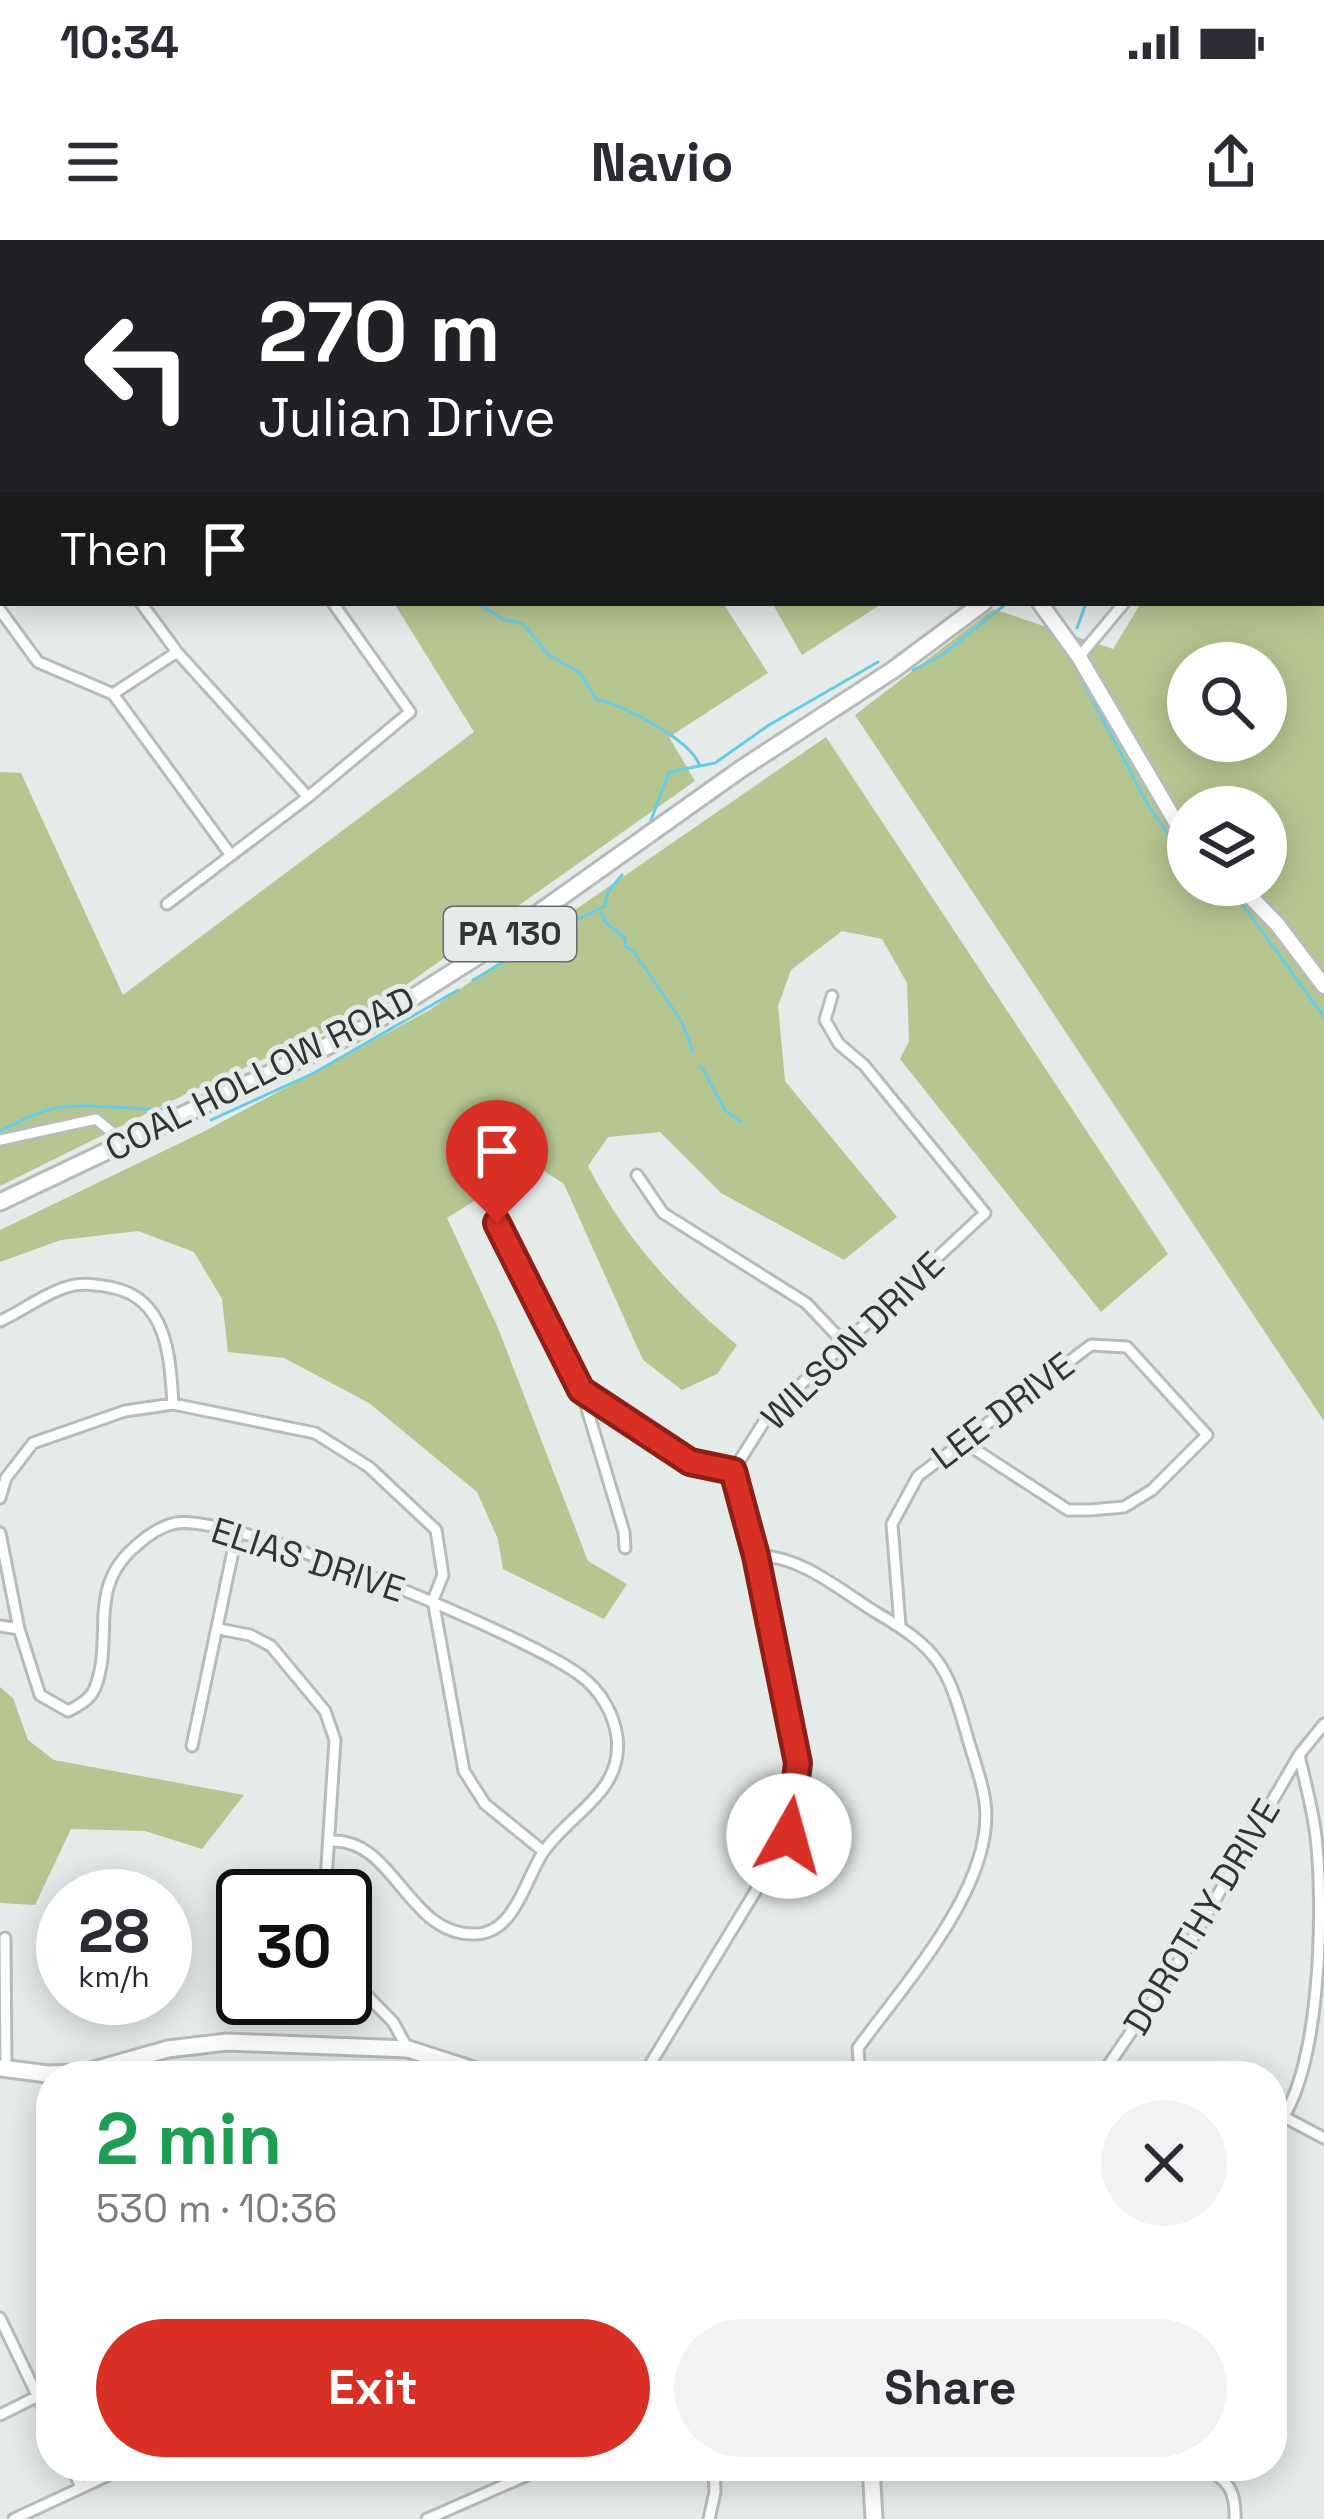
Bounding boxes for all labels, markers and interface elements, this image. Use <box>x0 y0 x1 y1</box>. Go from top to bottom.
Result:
text: 10:34 <box>60 14 179 71</box>
text: Navio <box>591 128 733 197</box>
icon: menu <box>60 129 126 195</box>
icon: share <box>1198 129 1264 195</box>
text: 270 m <box>258 278 501 386</box>
icon: left <box>60 288 216 444</box>
text: Julian Drive <box>258 383 556 452</box>
icon: arrive <box>192 516 258 582</box>
text: Then <box>60 521 168 578</box>
map controls <box>1167 642 1287 906</box>
button: search <box>1167 642 1287 762</box>
button: layers <box>1167 786 1287 906</box>
road number: PA 130 <box>444 907 576 961</box>
street label: COAL HOLLOW ROAD <box>98 976 422 1172</box>
pin <box>446 1100 548 1223</box>
icon: arrive <box>464 1118 530 1184</box>
street label: WILSON DRIVE <box>752 1242 954 1440</box>
street label: LEE DRIVE <box>922 1342 1084 1480</box>
street label: ELIAS DRIVE <box>206 1507 410 1613</box>
position arrow <box>726 1773 852 1899</box>
street label: DOROTHY DRIVE <box>1113 1791 1291 2043</box>
speed limit sign: 30 <box>216 1869 372 2025</box>
text: 28 <box>78 1893 150 1970</box>
text: km/h <box>78 1957 150 1996</box>
text: 2 min <box>96 2093 282 2185</box>
button: close <box>1101 2100 1227 2226</box>
text: 530 m · 10:36 <box>96 2184 337 2233</box>
button: Exit <box>96 2319 650 2457</box>
button: Share <box>674 2319 1227 2457</box>

